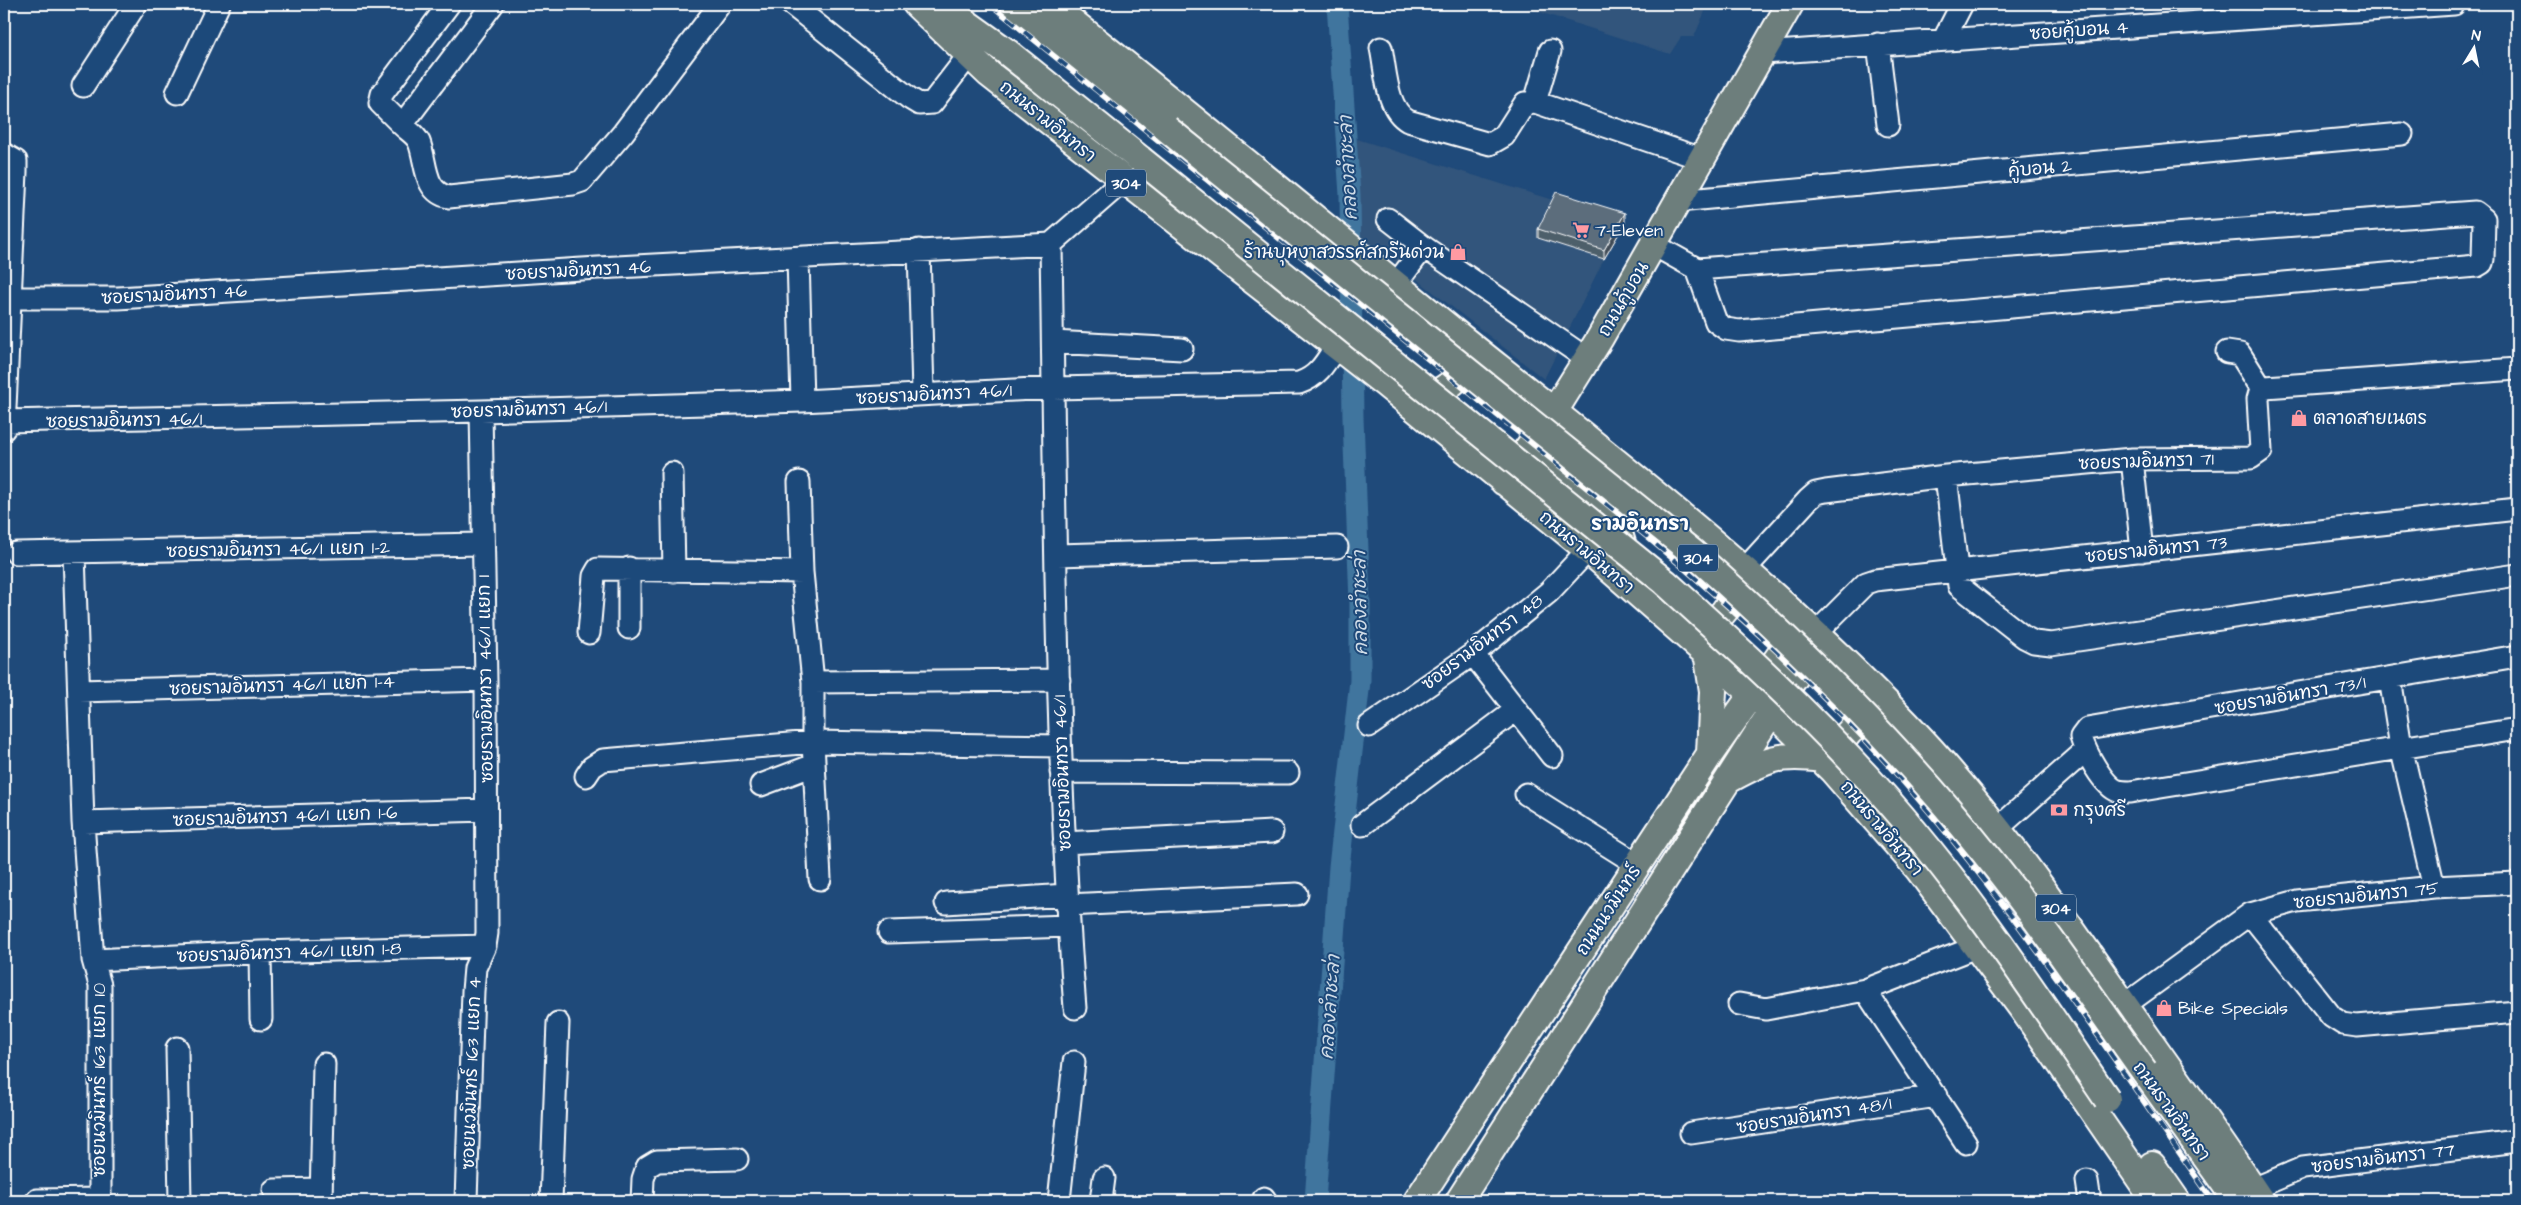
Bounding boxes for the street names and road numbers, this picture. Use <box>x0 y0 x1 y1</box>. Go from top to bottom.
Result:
street label: ซอยคู้บอน 4 <box>2029 15 2129 47</box>
street label: ถนนรามอินทรา <box>994 75 1101 168</box>
street label: คู้บอน 2 <box>2007 153 2074 185</box>
road number: 304 <box>1106 170 1146 197</box>
street label: ซอยรามอินทรา 46 <box>505 254 652 287</box>
street label: ถนนคู้บอน <box>1592 257 1656 342</box>
street label: ซอยรามอินทรา 46 <box>101 278 248 311</box>
street label: ซอยรามอินทรา 46/1 <box>855 378 1013 411</box>
street label: ซอยรามอินทรา 46/1 <box>450 394 608 425</box>
street label: ซอยรามอินทรา 46/1 <box>46 407 202 434</box>
street label: ซอยรามอินทรา 71 <box>2078 447 2214 476</box>
street label: ถนนรามอินทรา <box>1534 505 1640 600</box>
street label: ซอยรามอินทรา 73 <box>2084 530 2228 569</box>
street label: ซอยรามอินทรา 46/1 แยก 1-2 <box>166 535 391 564</box>
road number: 304 <box>1678 544 1718 572</box>
street label: ซอยรามอินทรา 46/1 แยก 1 <box>471 575 500 783</box>
street label: ซอยรามอินทรา 48 <box>1416 588 1548 696</box>
street label: ซอยรามอินทรา 46/1 แยก 1-4 <box>169 669 395 702</box>
street label: ซอยรามอินทรา 73/1 <box>2213 670 2368 721</box>
street label: ซอยรามอินทรา 46/1 <box>1047 694 1078 852</box>
street label: ถนนรามอินทรา <box>1834 775 1929 881</box>
street label: ซอยรามอินทรา 46/1 แยก 1-6 <box>172 800 398 833</box>
street label: ถนนนวมินทร์ <box>1569 859 1647 960</box>
street label: ซอยรามอินทรา 75 <box>2292 875 2440 916</box>
road number: 304 <box>2036 894 2076 921</box>
street label: ซอยรามอินทรา 46/1 แยก 1-8 <box>176 936 402 969</box>
street label: ซอยนวมินทร์ 163 แยก 4 <box>455 976 487 1170</box>
street label: ซอยนวมินทร์ 163 แยก 10 <box>86 983 112 1177</box>
street label: ถนนรามอินทรา <box>2127 1056 2216 1166</box>
street label: ซอยรามอินทรา 48/1 <box>1735 1091 1893 1140</box>
street label: ซอยรามอินทรา 77 <box>2310 1137 2456 1180</box>

